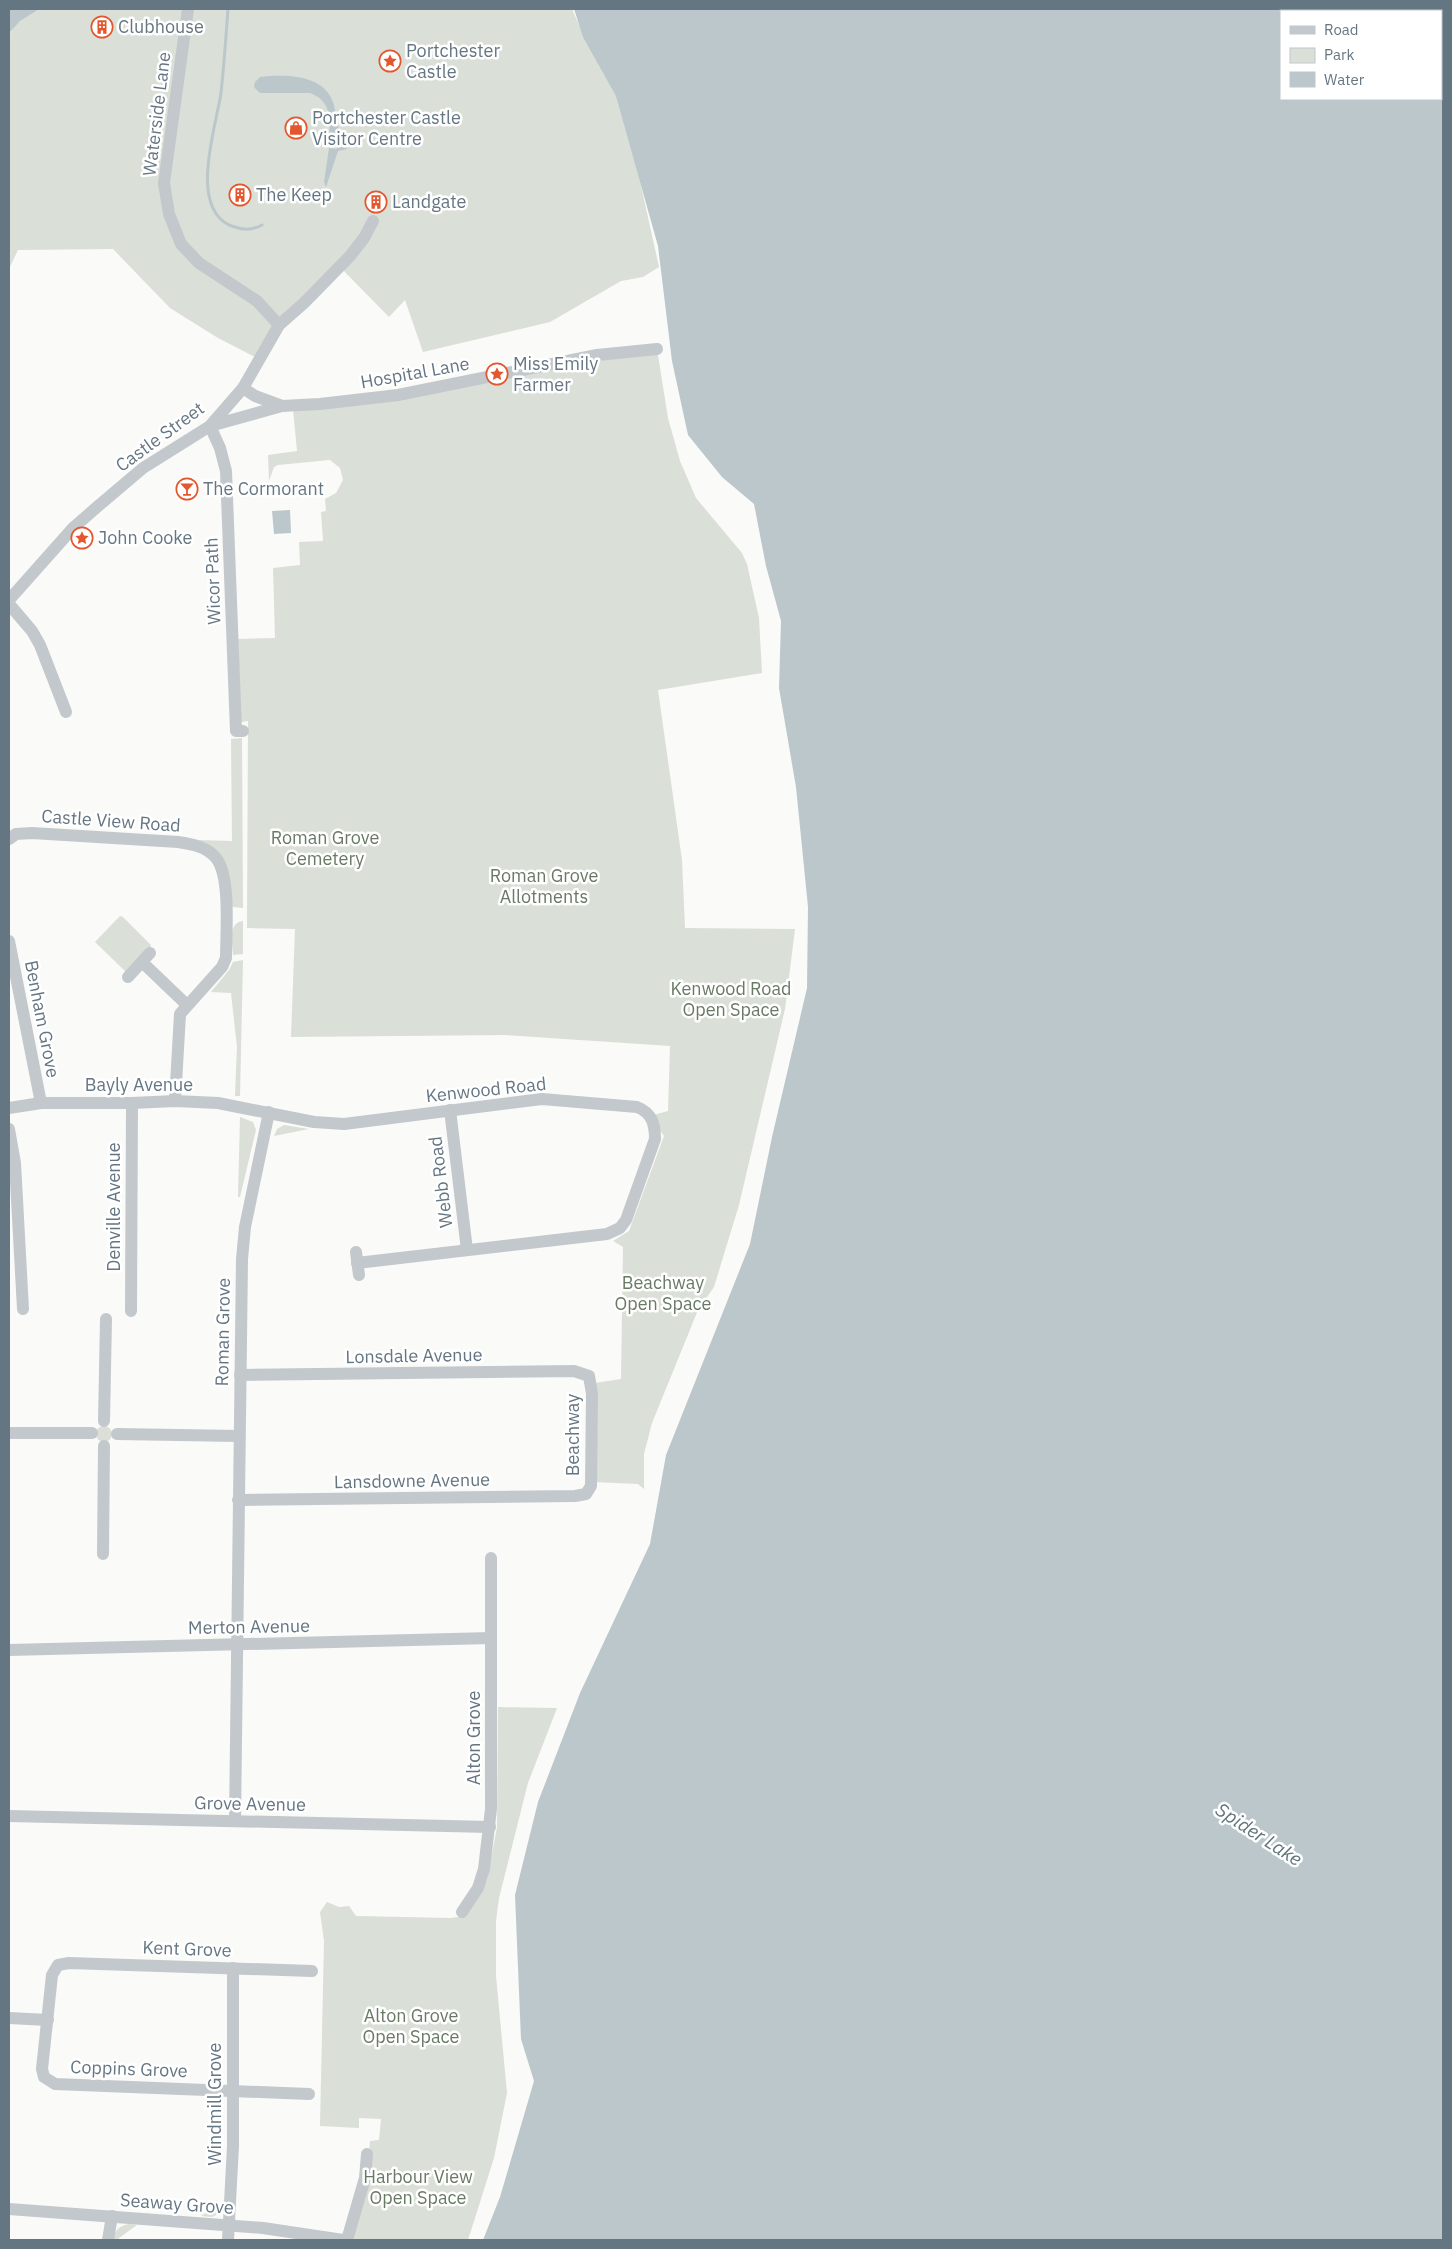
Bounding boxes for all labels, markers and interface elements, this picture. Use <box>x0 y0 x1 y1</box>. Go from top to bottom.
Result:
legend <box>1280 10 1442 100</box>
building icon: Clubhouse <box>90 15 114 39</box>
place label: Clubhouse <box>118 15 204 38</box>
text: Road <box>1324 20 1359 39</box>
place label: Portchester Castle <box>406 39 500 83</box>
text: Park <box>1324 45 1354 64</box>
place icon: Portchester Castle <box>378 49 402 73</box>
street label: Waterside Lane <box>137 51 176 177</box>
text: Water <box>1324 70 1365 89</box>
place label: Portchester Castle Visitor Centre <box>312 106 461 150</box>
shop icon: Portchester Castle Visitor Centre <box>284 116 308 140</box>
building icon: The Keep <box>228 183 252 207</box>
place label: The Keep <box>256 183 332 206</box>
building icon: Landgate <box>364 190 388 214</box>
place label: Landgate <box>392 190 467 213</box>
street label: Hospital Lane <box>359 352 471 393</box>
place label: Miss Emily Farmer <box>513 352 598 396</box>
place icon: Miss Emily Farmer <box>485 362 509 386</box>
street label: Castle Street <box>111 397 209 477</box>
bar icon: The Cormorant <box>175 477 199 501</box>
place label: The Cormorant <box>203 477 324 500</box>
place icon: John Cooke <box>70 526 94 550</box>
place label: John Cooke <box>98 526 192 549</box>
street label: Wicor Path <box>199 537 226 625</box>
street label: Castle View Road <box>41 804 181 837</box>
park label: Roman Grove Cemetery <box>271 826 379 870</box>
park label: Roman Grove Allotments <box>490 864 598 908</box>
street label: Benham Grove <box>20 958 65 1080</box>
park label: Kenwood Road Open Space <box>671 977 791 1021</box>
street label: Kenwood Road <box>425 1072 547 1107</box>
street label: Bayly Avenue <box>85 1073 193 1096</box>
street label: Webb Road <box>423 1135 458 1229</box>
street label: Denville Avenue <box>102 1142 125 1272</box>
park label: Beachway Open Space <box>615 1271 712 1315</box>
street label: Roman Grove <box>210 1277 235 1387</box>
street label: Lonsdale Avenue <box>345 1343 483 1368</box>
street label: Beachway <box>561 1394 584 1476</box>
street label: Lansdowne Avenue <box>334 1468 490 1493</box>
street label: Merton Avenue <box>188 1614 310 1639</box>
street label: Alton Grove <box>462 1691 485 1785</box>
street label: Grove Avenue <box>194 1791 306 1816</box>
water label: Spider Lake <box>1211 1797 1307 1871</box>
street label: Kent Grove <box>142 1935 232 1962</box>
park label: Alton Grove Open Space <box>363 2004 460 2048</box>
street label: Windmill Grove <box>203 2042 226 2165</box>
street label: Coppins Grove <box>70 2055 188 2082</box>
park label: Harbour View Open Space <box>363 2165 473 2209</box>
street label: Seaway Grove <box>119 2188 235 2219</box>

